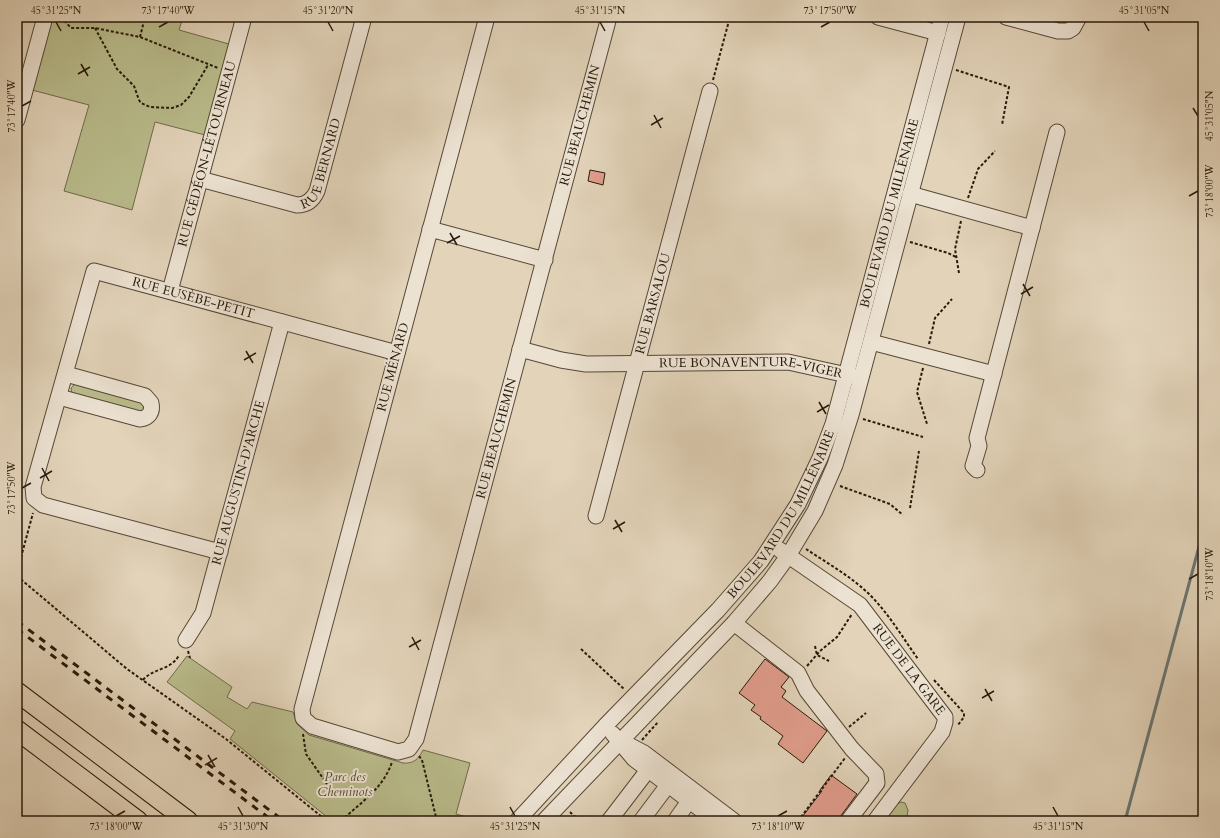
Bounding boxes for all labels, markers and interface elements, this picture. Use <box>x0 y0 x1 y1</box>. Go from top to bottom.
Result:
text: 45°31'25"N <box>31 4 82 18</box>
text: 73°17'40"W <box>141 4 196 18</box>
text: 45°31'20"N <box>303 4 354 18</box>
text: 45°31'15"N <box>575 4 626 18</box>
text: 73°17'50"W <box>803 4 858 18</box>
text: 45°31'05"N <box>1119 4 1170 18</box>
street label: RUE GÉDÉON-LÉTOURNEAU <box>173 59 241 249</box>
street label: RUE BEAUCHEMIN <box>555 63 605 188</box>
text: 73°17'40"W <box>5 78 19 133</box>
text: 45°31'05"N <box>1203 90 1217 141</box>
street label: RUE BERNARD <box>298 116 345 214</box>
street label: BOULEVARD DU MILLÉNAIRE <box>855 117 923 310</box>
text: 73°18'00"W <box>1203 163 1217 218</box>
street label: RUE BARSALOU <box>631 251 675 356</box>
street label: RUE EUSÈBE-PETIT <box>130 273 257 323</box>
street label: RUE MÉNARD <box>372 321 414 413</box>
street label: RUE BONAVENTURE-VIGER <box>659 353 844 383</box>
street label: RUE BEAUCHEMIN <box>472 376 521 501</box>
street label: RUE AUGUSTIN-D'ARCHE <box>207 398 269 567</box>
street label: BOULEVARD DU MILLÉNAIRE <box>723 428 839 603</box>
text: 73°17'50"W <box>5 460 19 515</box>
text: 73°18'10"W <box>1203 546 1217 601</box>
street label: RUE DE LA GARE <box>868 620 949 719</box>
park label: Parc des Cheminots <box>318 768 373 801</box>
text: 73°18'00"W <box>89 820 144 834</box>
text: 45°31'30"N <box>218 820 269 834</box>
text: 45°31'25"N <box>490 820 541 834</box>
text: 73°18'10"W <box>751 820 806 834</box>
text: 45°31'15"N <box>1033 820 1084 834</box>

